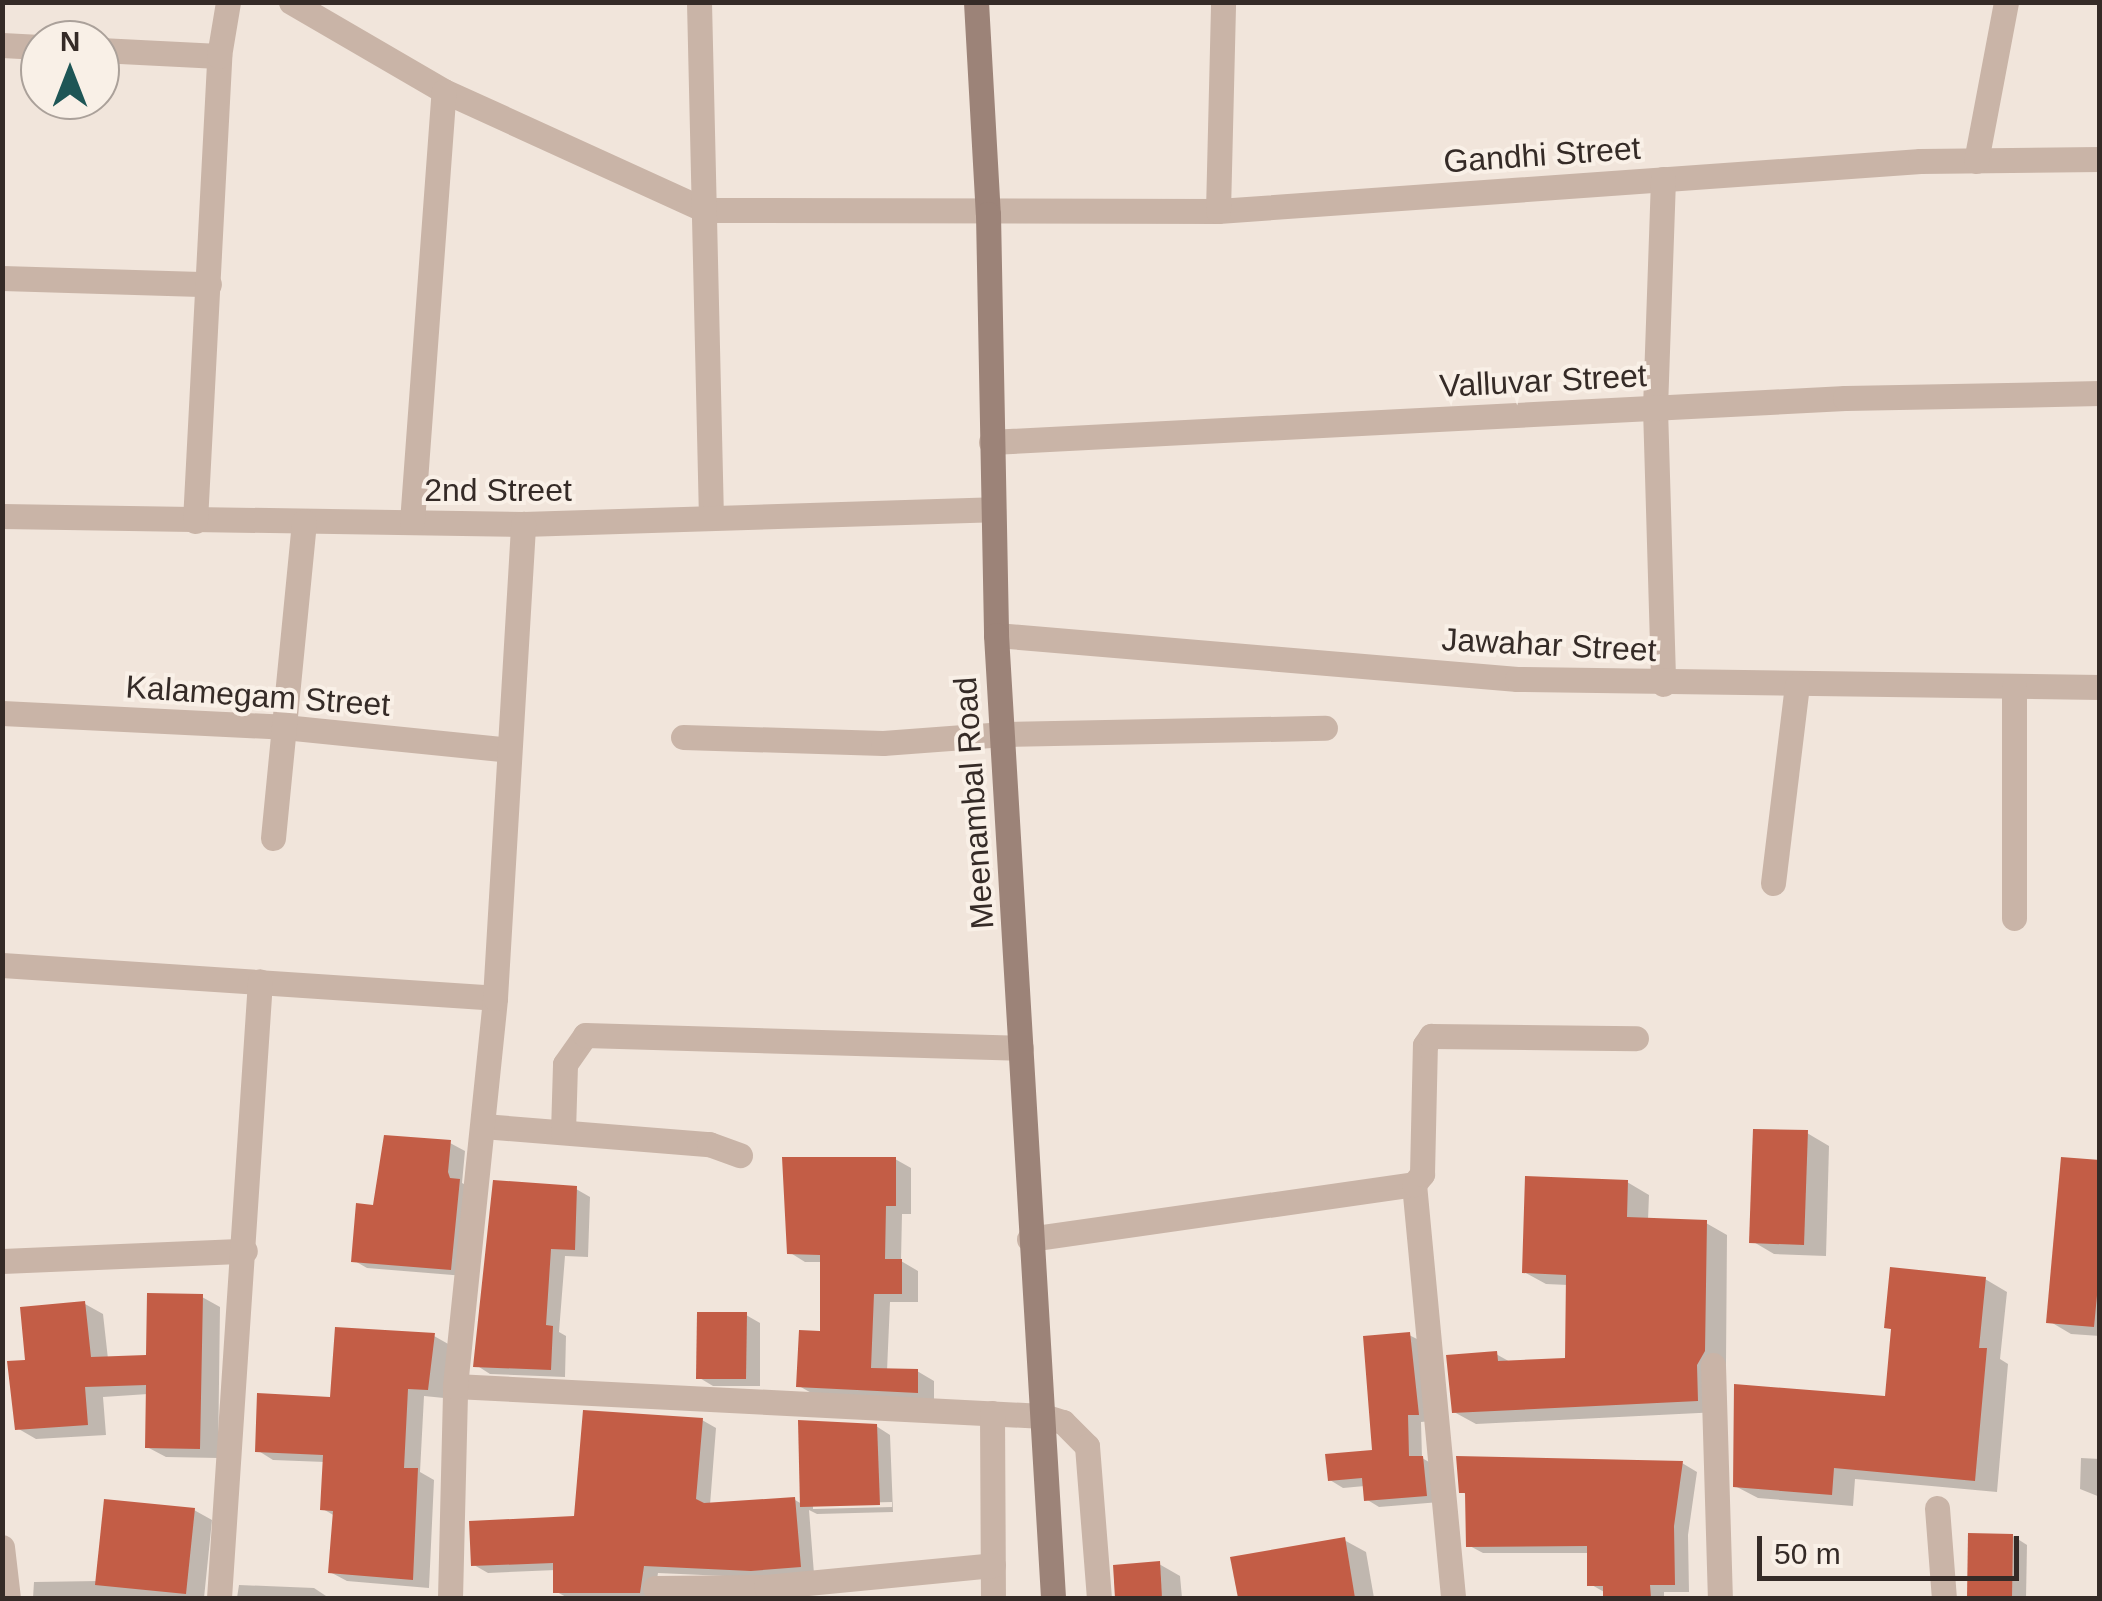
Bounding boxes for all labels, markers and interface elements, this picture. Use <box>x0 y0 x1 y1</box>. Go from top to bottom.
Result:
north arrow <box>20 20 120 120</box>
text: N <box>60 26 80 57</box>
street label: Gandhi Street <box>1442 129 1642 181</box>
street label: Valluvar Street <box>1438 356 1648 406</box>
street label: 2nd Street <box>424 471 572 509</box>
street label: Jawahar Street <box>1441 620 1657 670</box>
street label: Kalamegam Street <box>124 668 392 724</box>
street label: Meenambal Road <box>946 676 1002 930</box>
scale bar <box>1762 1516 2024 1578</box>
text: 50 m <box>1774 1537 1841 1570</box>

